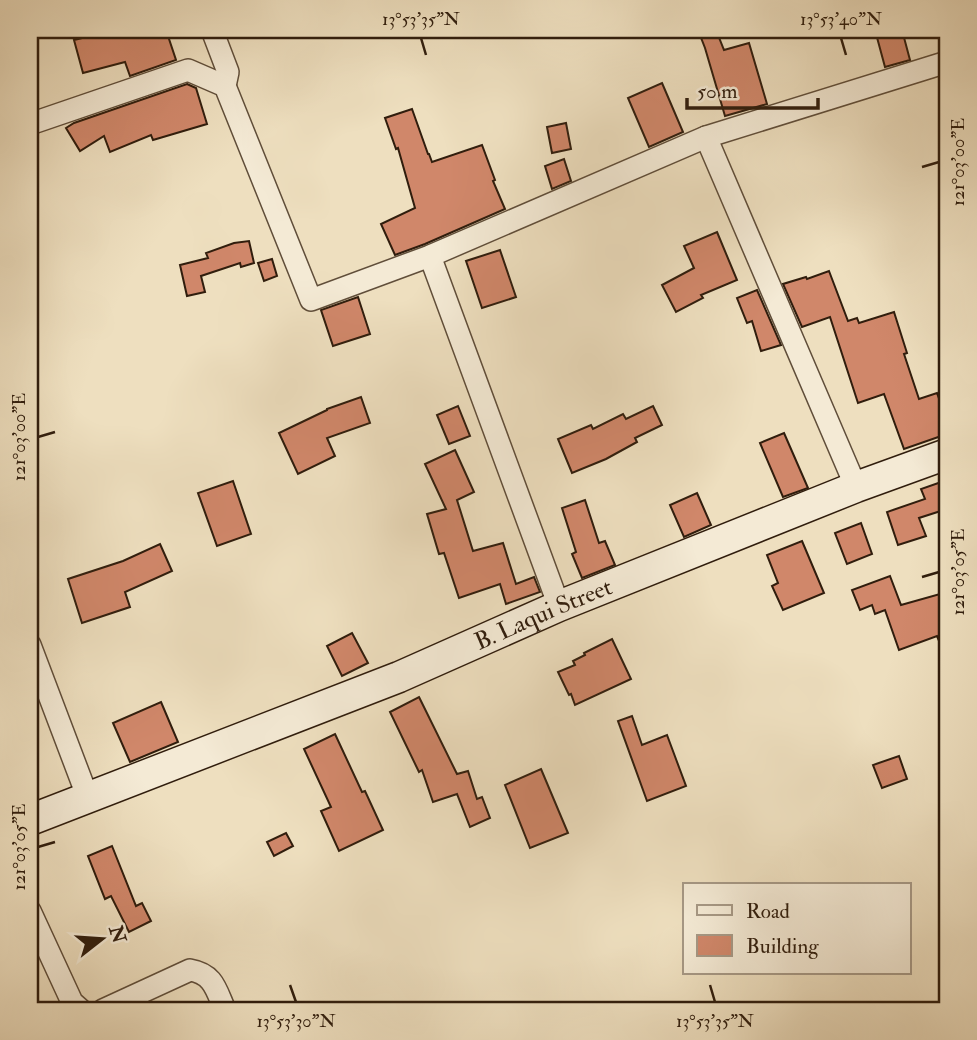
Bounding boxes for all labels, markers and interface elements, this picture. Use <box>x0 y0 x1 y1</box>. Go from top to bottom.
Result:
text: 13°53'35"N <box>382 8 460 31</box>
text: 13°53'40"N <box>800 8 882 31</box>
scale bar <box>687 66 818 110</box>
text: 50 m <box>697 78 738 105</box>
text: 121°03'00"E <box>947 118 970 206</box>
text: 121°03'00"E <box>8 393 31 481</box>
text: 121°03'05"E <box>947 528 970 616</box>
street label: B. Laqui Street <box>470 571 617 658</box>
text: 121°03'05"E <box>8 803 31 891</box>
legend <box>683 883 911 974</box>
text: Road <box>746 898 791 925</box>
north arrow <box>66 904 136 974</box>
text: N <box>103 922 132 947</box>
text: Building <box>746 933 819 960</box>
text: 13°53'30"N <box>256 1010 336 1033</box>
text: 13°53'35"N <box>676 1010 754 1033</box>

